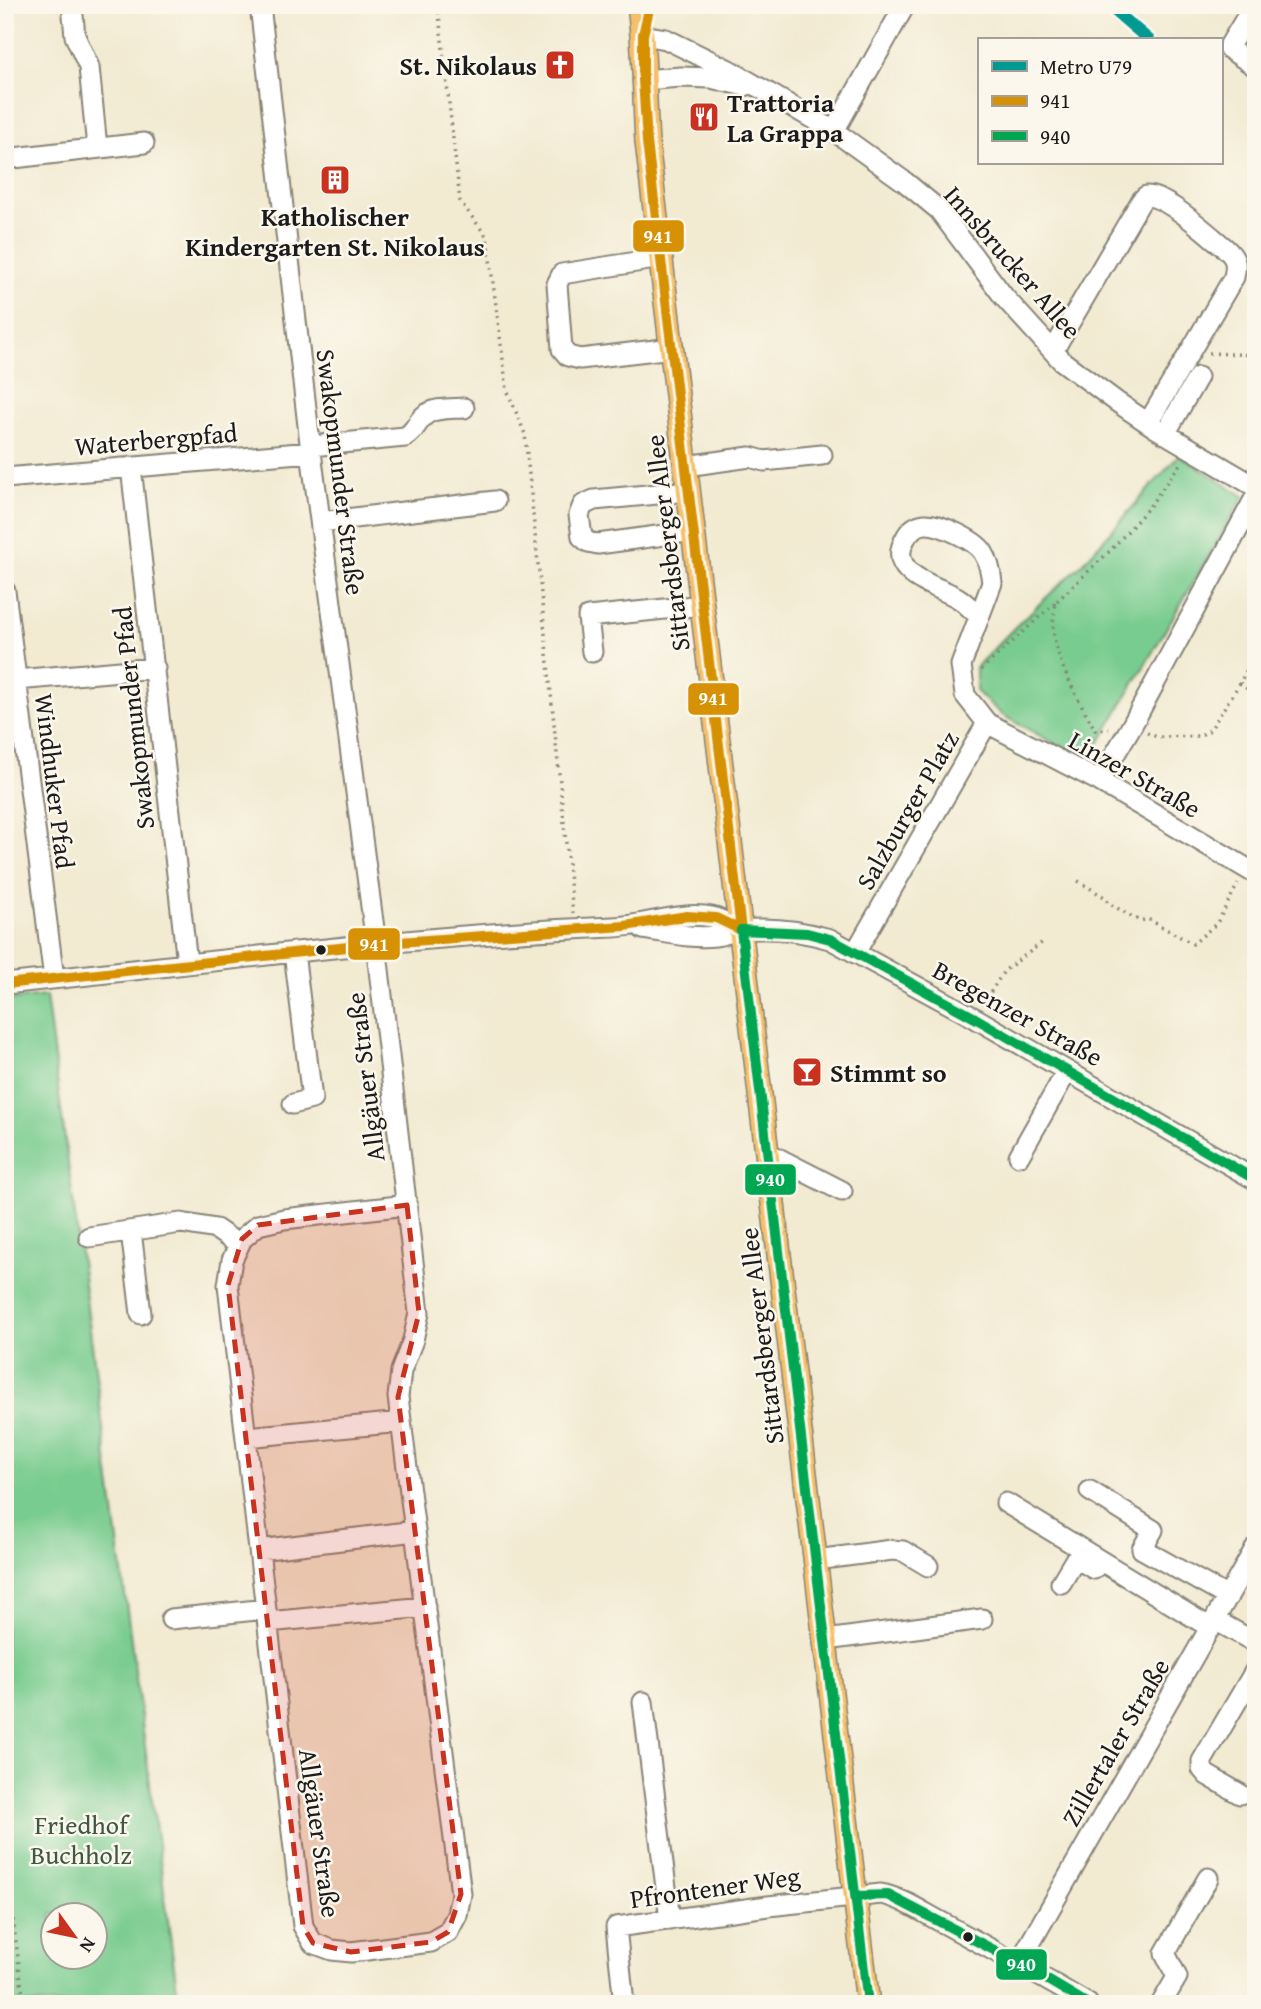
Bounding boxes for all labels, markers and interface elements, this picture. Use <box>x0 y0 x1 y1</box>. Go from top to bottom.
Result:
legend <box>978 38 1222 164</box>
place label: St. Nikolaus <box>399 46 537 85</box>
church icon: St. Nikolaus <box>543 48 577 82</box>
text: Metro U79 <box>1040 51 1132 82</box>
place label: Trattoria La Grappa <box>727 83 844 152</box>
text: 941 <box>1040 85 1070 116</box>
restaurant icon: Trattoria La Grappa <box>687 100 721 134</box>
text: 940 <box>1040 121 1070 152</box>
building icon: Katholischer Kindergarten St. Nikolaus <box>318 163 352 197</box>
street label: Innsbrucker Allee <box>935 176 1091 348</box>
place label: Katholischer Kindergarten St. Nikolaus <box>185 197 485 266</box>
line badge: 941 <box>632 219 685 253</box>
text: 941 <box>643 222 673 250</box>
street label: Swakopmunder Straße <box>307 347 375 597</box>
street label: Waterbergpfad <box>73 412 239 466</box>
street label: Sittardsberger Allee <box>634 432 700 654</box>
street label: Swakopmunder Pfad <box>102 604 164 831</box>
line badge: 941 <box>687 682 740 716</box>
text: 941 <box>698 684 728 712</box>
street label: Windhuker Pfad <box>25 691 85 871</box>
street label: Linzer Straße <box>1062 720 1208 828</box>
street label: Salzburger Platz <box>846 723 968 897</box>
line badge: 941 <box>347 927 401 961</box>
text: 941 <box>359 930 389 958</box>
unlabelled marker <box>314 943 328 957</box>
street label: Bregenzer Straße <box>926 950 1110 1076</box>
street label: Allgäuer Straße <box>335 990 395 1164</box>
place label: Stimmt so <box>830 1053 947 1092</box>
bar icon: Stimmt so <box>790 1055 824 1089</box>
line badge: 940 <box>744 1163 797 1196</box>
text: 940 <box>755 1165 785 1193</box>
street label: Sittardsberger Allee <box>728 1225 794 1447</box>
street label: Zillertaler Straße <box>1051 1651 1179 1833</box>
street label: Allgäuer Straße <box>289 1746 351 1920</box>
park label: Friedhof Buchholz <box>30 1805 132 1874</box>
street label: Pfrontener Weg <box>627 1856 803 1918</box>
north arrow <box>38 1900 108 1970</box>
unlabelled marker <box>961 1930 975 1944</box>
text: N <box>73 1932 103 1958</box>
line badge: 940 <box>995 1948 1048 1981</box>
text: 940 <box>1006 1950 1036 1978</box>

